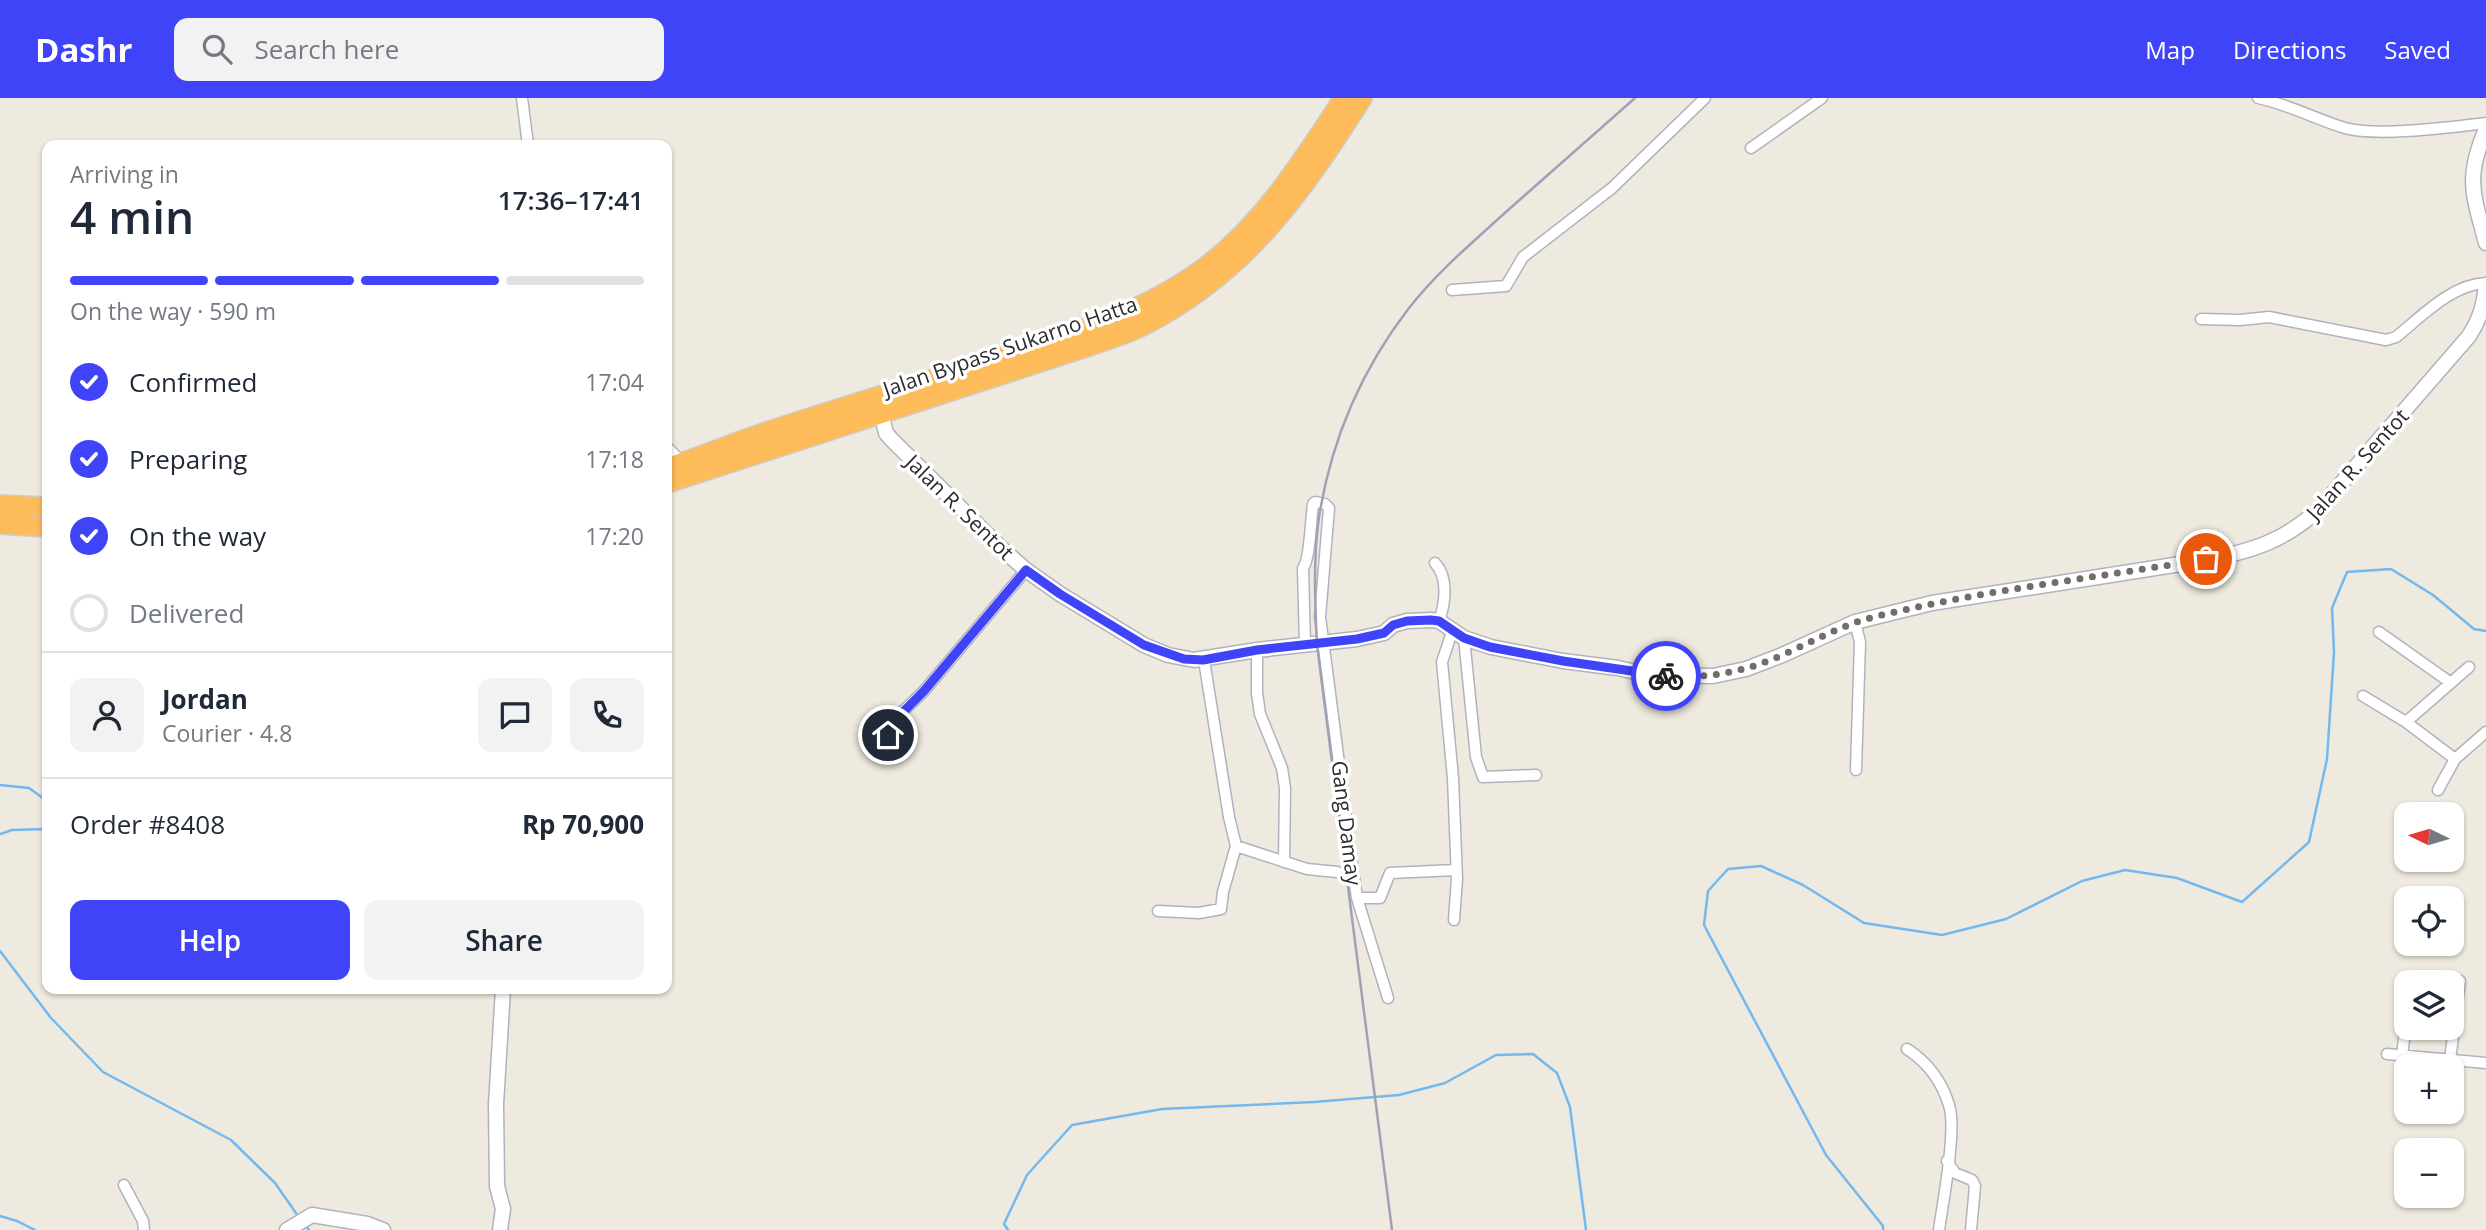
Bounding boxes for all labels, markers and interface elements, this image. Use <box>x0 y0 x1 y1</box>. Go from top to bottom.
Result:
search box <box>174 18 664 81</box>
text: Dashr <box>35 27 132 72</box>
icon: search <box>198 30 236 68</box>
text: Search here <box>254 31 399 67</box>
text: Map <box>2145 33 2195 66</box>
text: Directions <box>2233 33 2346 66</box>
text: Saved <box>2384 33 2451 66</box>
text: Arriving in <box>70 158 179 190</box>
text: 17:36–17:41 <box>498 182 644 218</box>
text: 4 min <box>70 185 194 247</box>
street label: Jalan Bypass Sukarno Hatta <box>877 289 1141 403</box>
text: On the way · 590 m <box>70 295 276 327</box>
icon: check <box>70 363 108 401</box>
text: Confirmed <box>129 364 257 400</box>
text: 17:04 <box>585 366 644 398</box>
street label: Jalan R. Sentot <box>2298 402 2414 527</box>
icon: check <box>70 440 108 478</box>
text: Preparing <box>129 441 247 477</box>
text: 17:18 <box>585 443 644 475</box>
street label: Jalan R. Sentot <box>898 447 1020 566</box>
icon: check <box>70 517 108 555</box>
text: On the way <box>129 518 266 554</box>
text: 17:20 <box>585 520 644 552</box>
pin <box>2176 529 2236 589</box>
icon: bag <box>2187 540 2225 578</box>
text: Delivered <box>129 595 244 631</box>
courier <box>1631 641 1701 711</box>
icon: bike <box>1647 657 1685 695</box>
button: person <box>70 678 144 752</box>
button: chat <box>478 678 552 752</box>
button: phone <box>570 678 644 752</box>
text: Jordan <box>162 681 248 717</box>
pin <box>858 705 918 765</box>
icon: home <box>869 716 907 754</box>
text: Courier · 4.8 <box>162 717 292 749</box>
street label: Gang Damay <box>1325 759 1369 887</box>
north arrow <box>2394 802 2464 872</box>
map controls <box>2394 802 2464 1208</box>
text: Order #8408 <box>70 806 225 842</box>
text: Rp 70,900 <box>522 806 644 842</box>
button: locate <box>2394 886 2464 956</box>
button: Help <box>70 900 350 980</box>
button: Share <box>364 900 644 980</box>
button: layers <box>2394 970 2464 1040</box>
button: + <box>2394 1054 2464 1124</box>
button: − <box>2394 1138 2464 1208</box>

